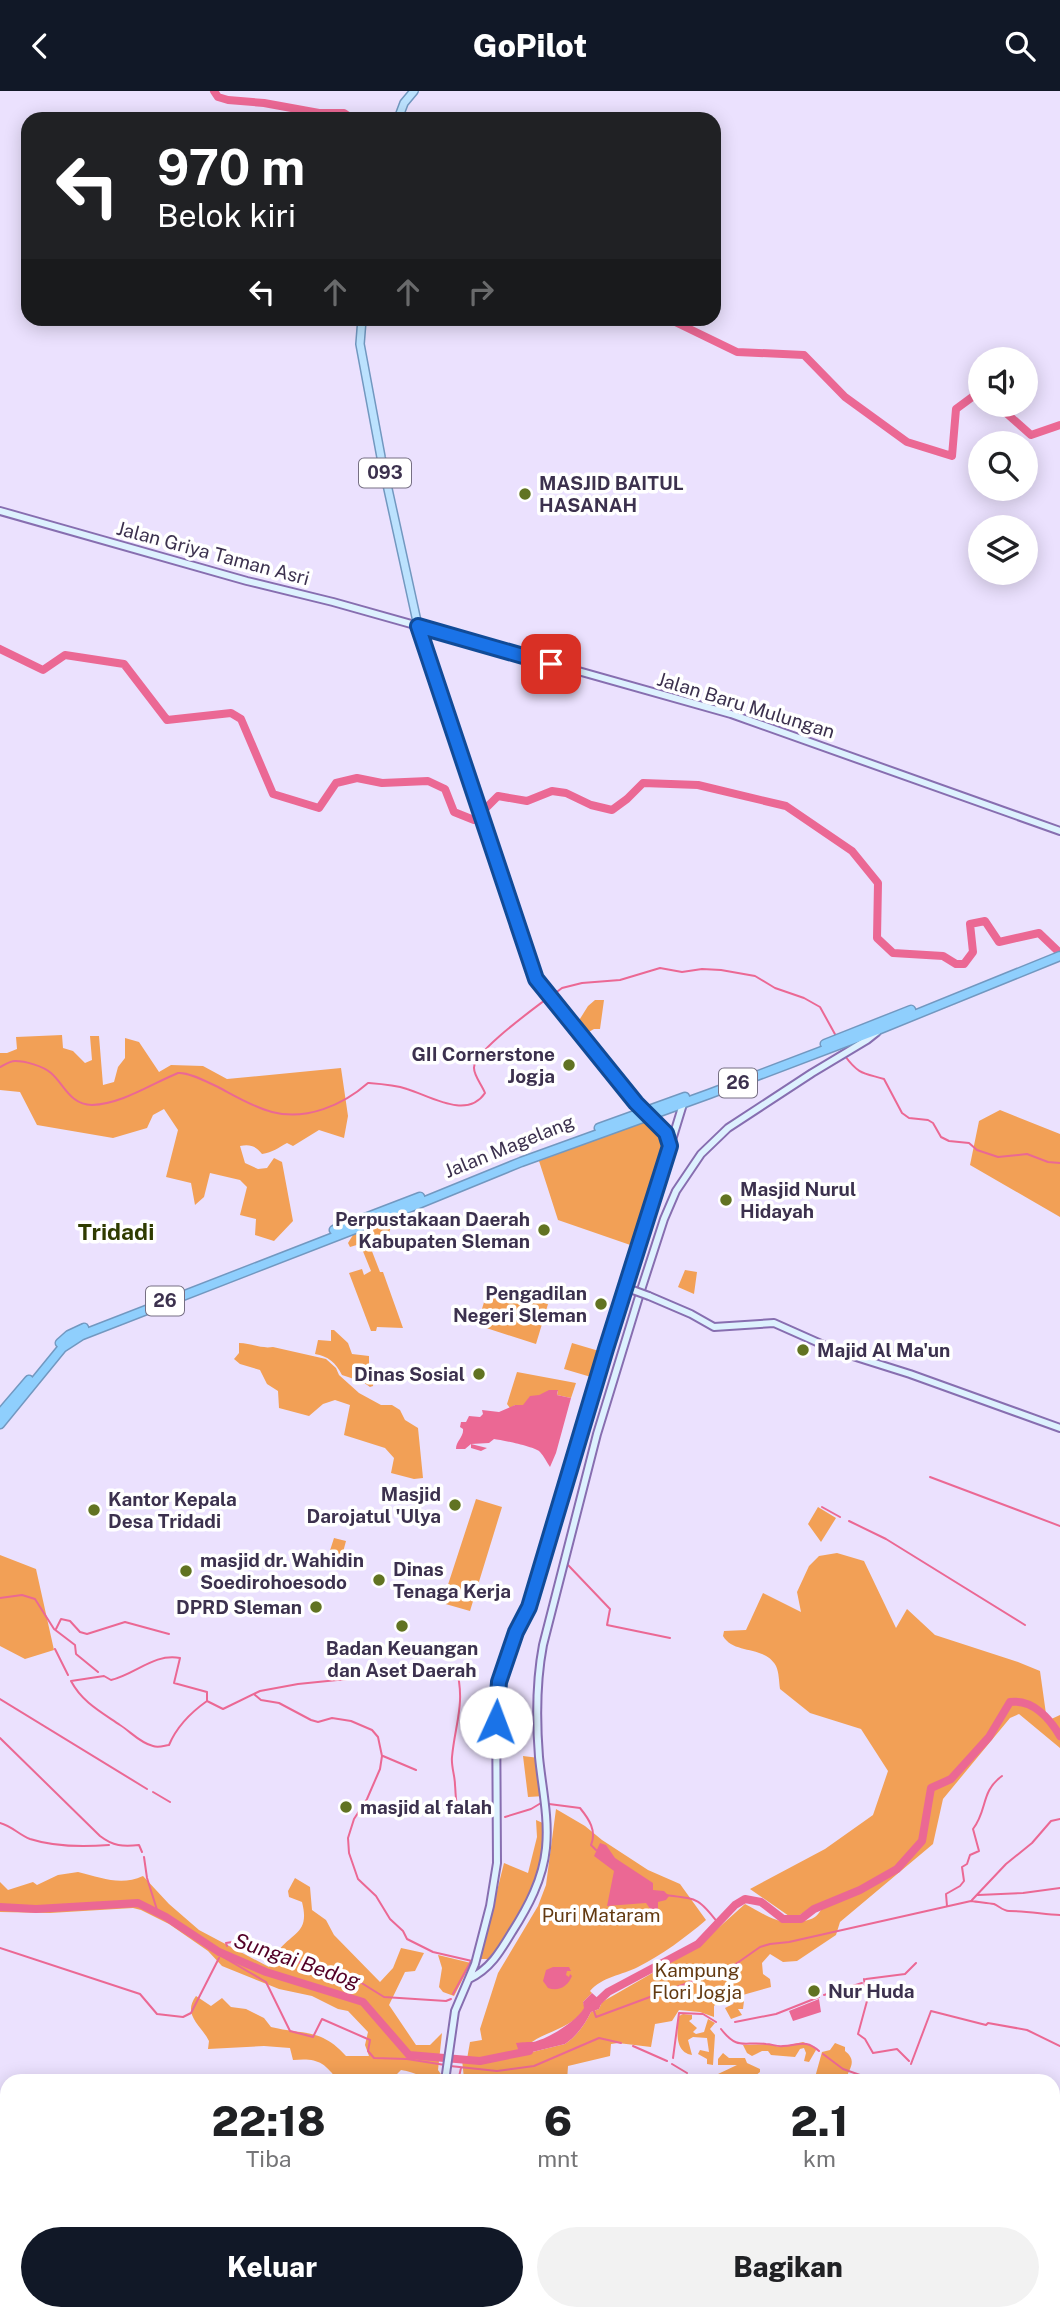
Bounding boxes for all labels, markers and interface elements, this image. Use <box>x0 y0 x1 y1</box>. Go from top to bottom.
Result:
icon: back <box>21 27 59 65</box>
text: GoPilot <box>473 27 587 64</box>
icon: search <box>1001 27 1039 65</box>
text: 970 m <box>157 138 305 196</box>
icon: left <box>42 140 133 231</box>
text: Belok kiri <box>157 197 296 234</box>
icon: left <box>243 273 281 311</box>
icon: ahead <box>316 273 354 311</box>
icon: ahead <box>389 273 427 311</box>
icon: right <box>462 273 500 311</box>
map controls <box>968 347 1038 585</box>
button: sound <box>968 347 1038 417</box>
button: search <box>968 431 1038 501</box>
road number: 093 <box>359 459 411 487</box>
place label: MASJID BAITUL HASANAH <box>539 472 684 516</box>
marker: MASJID BAITUL HASANAH <box>517 486 533 502</box>
button: layers <box>968 515 1038 585</box>
street label: Jalan Griya Taman Asri <box>114 517 312 589</box>
pin <box>521 634 581 694</box>
icon: arrive <box>532 645 570 683</box>
street label: Jalan Baru Mulungan <box>655 668 837 742</box>
place label: GII Cornerstone Jogja <box>411 1043 555 1087</box>
marker: GII Cornerstone Jogja <box>561 1057 577 1073</box>
road number: 26 <box>719 1069 757 1098</box>
street label: Jalan Magelang <box>441 1110 577 1182</box>
place label: Masjid Nurul Hidayah <box>740 1178 856 1222</box>
marker: Masjid Nurul Hidayah <box>718 1192 734 1208</box>
place label: Perpustakaan Daerah Kabupaten Sleman <box>335 1208 530 1252</box>
district label: Tridadi <box>78 1218 154 1245</box>
marker: Perpustakaan Daerah Kabupaten Sleman <box>536 1222 552 1238</box>
place label: Pengadilan Negeri Sleman <box>453 1282 587 1326</box>
road number: 26 <box>146 1287 184 1315</box>
marker: Pengadilan Negeri Sleman <box>593 1296 609 1312</box>
place label: Majid Al Ma'un <box>817 1339 950 1361</box>
marker: Majid Al Ma'un <box>795 1342 811 1358</box>
place label: Dinas Sosial <box>354 1363 465 1385</box>
marker: Dinas Sosial <box>471 1366 487 1382</box>
place label: Masjid Darojatul 'Ulya <box>307 1483 441 1527</box>
place label: Kantor Kepala Desa Tridadi <box>108 1488 237 1532</box>
marker: Masjid Darojatul 'Ulya <box>447 1497 463 1513</box>
marker: Kantor Kepala Desa Tridadi <box>86 1502 102 1518</box>
place label: masjid dr. Wahidin Soedirohoesodo <box>200 1549 364 1593</box>
place label: Dinas Tenaga Kerja <box>393 1558 511 1602</box>
marker: masjid dr. Wahidin Soedirohoesodo <box>178 1563 194 1579</box>
marker: Dinas Tenaga Kerja <box>371 1572 387 1588</box>
place label: DPRD Sleman <box>176 1596 302 1618</box>
marker: DPRD Sleman <box>308 1599 324 1615</box>
marker: Badan Keuangan dan Aset Daerah <box>394 1618 410 1634</box>
place label: Badan Keuangan dan Aset Daerah <box>326 1637 478 1681</box>
position arrow <box>459 1685 533 1759</box>
place label: masjid al falah <box>360 1796 492 1818</box>
marker: masjid al falah <box>338 1799 354 1815</box>
park label: Puri Mataram <box>542 1904 660 1926</box>
water label: Sungai Bedog <box>231 1927 364 1994</box>
park label: Kampung Flori Jogja <box>652 1959 742 2003</box>
place label: Nur Huda <box>828 1980 915 2002</box>
marker: Nur Huda <box>806 1983 822 1999</box>
text: 22:18 <box>212 2096 326 2145</box>
text: 6 <box>544 2096 572 2145</box>
text: 2.1 <box>790 2096 848 2145</box>
text: Tiba <box>246 2145 291 2172</box>
text: mnt <box>537 2145 579 2172</box>
text: km <box>803 2145 836 2172</box>
button: Keluar <box>21 2227 523 2307</box>
button: Bagikan <box>537 2227 1039 2307</box>

